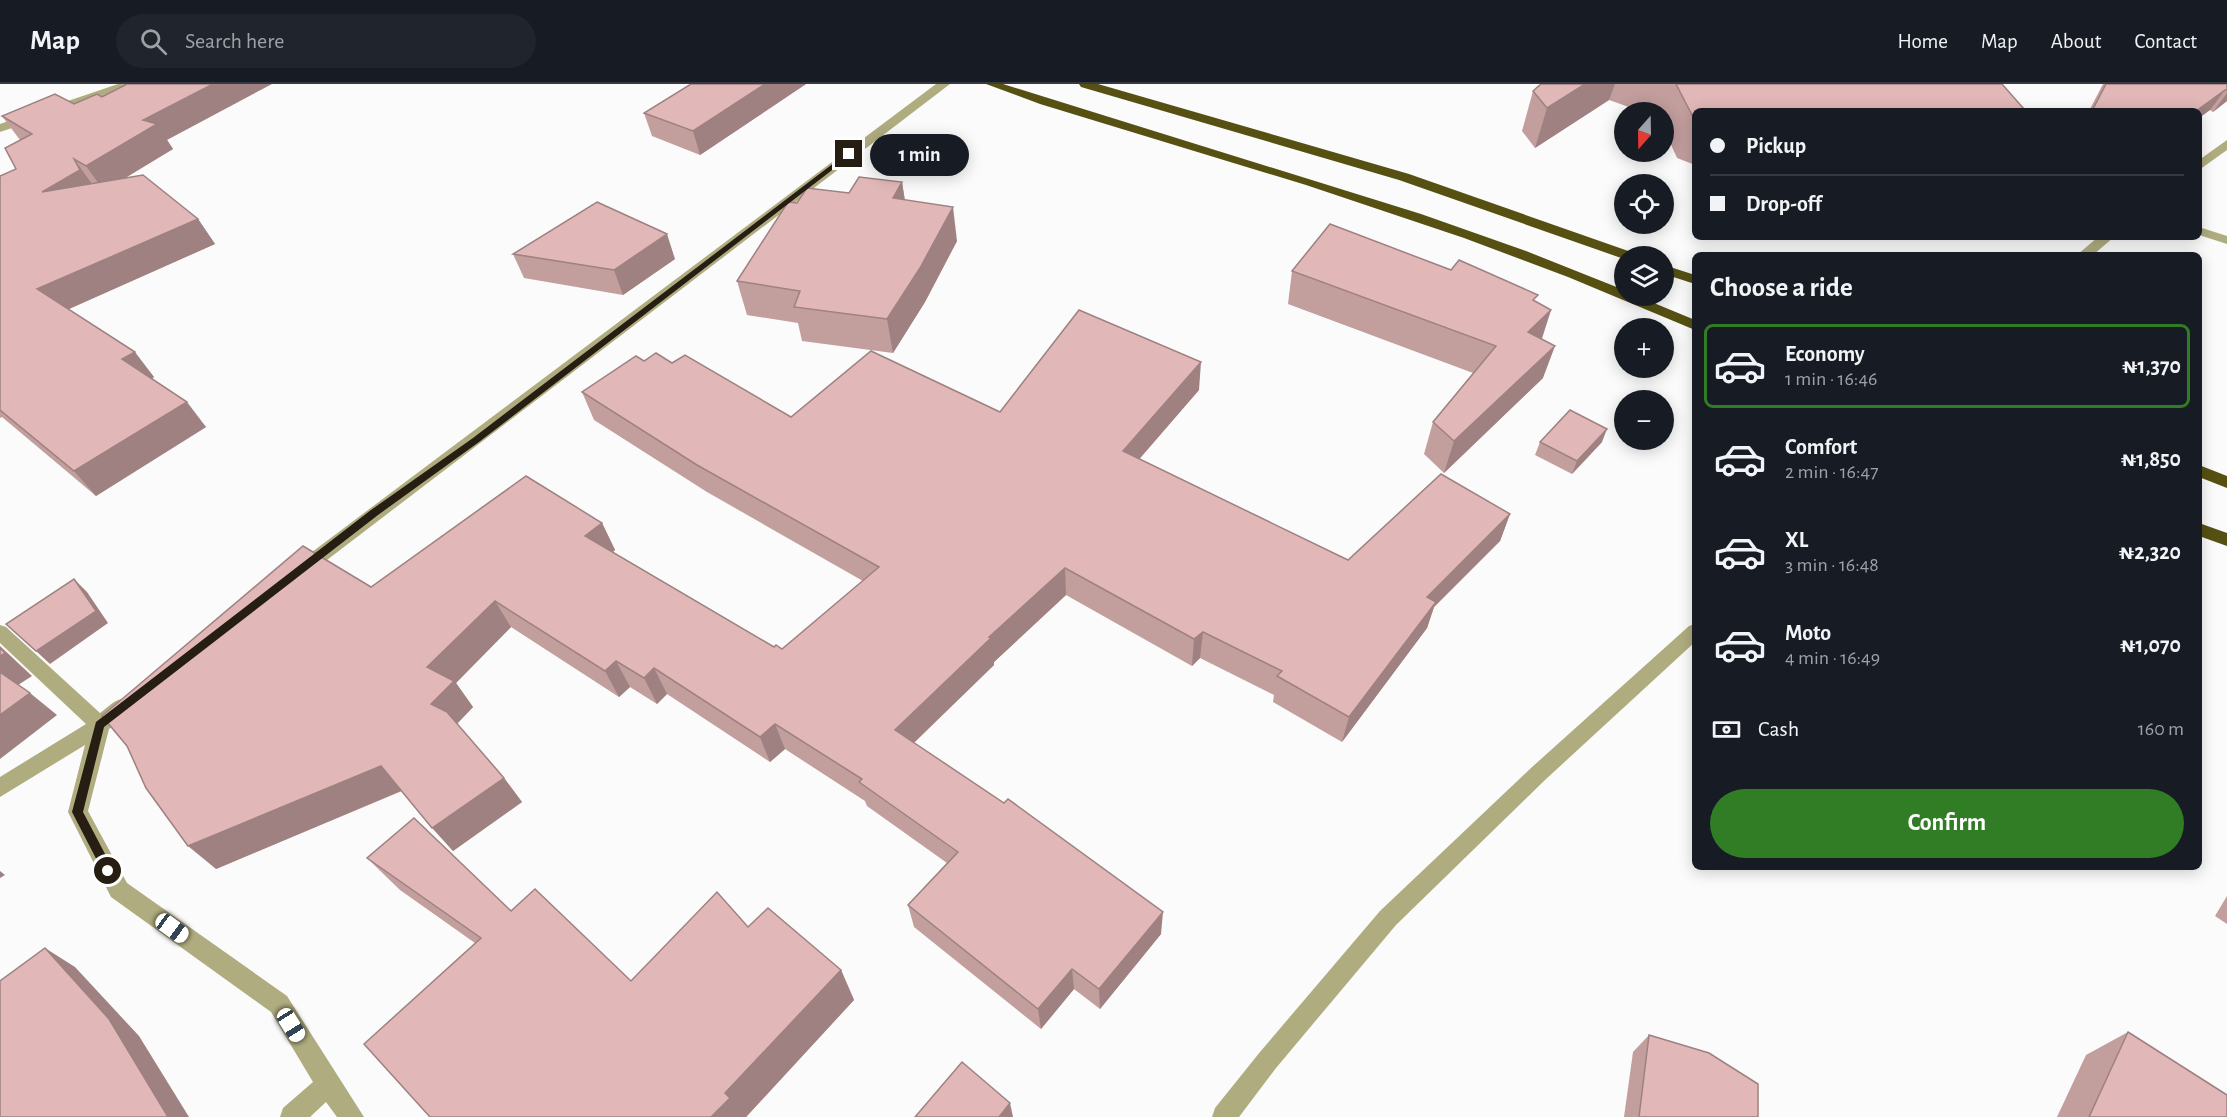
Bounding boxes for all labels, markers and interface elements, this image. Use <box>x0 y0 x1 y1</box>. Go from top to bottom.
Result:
search box <box>116 14 536 68</box>
icon: search <box>137 25 170 58</box>
text: Map <box>30 27 80 55</box>
text: Search here <box>185 30 284 52</box>
text: Home <box>1897 31 1948 52</box>
text: Map <box>1981 31 2018 52</box>
text: About <box>2051 31 2101 52</box>
text: Contact <box>2134 31 2197 52</box>
north arrow <box>1614 102 1674 162</box>
map controls <box>1614 102 1674 450</box>
callout: 1 min <box>870 133 969 175</box>
text: Pickup <box>1746 135 1806 157</box>
route end <box>835 140 862 167</box>
text: 1 min <box>898 145 941 165</box>
button: locate <box>1614 174 1674 234</box>
text: Drop-off <box>1746 193 1822 215</box>
button: layers <box>1614 246 1674 306</box>
text: Choose a ride <box>1710 274 1853 301</box>
button: + <box>1614 318 1674 378</box>
icon: car <box>1713 339 1767 393</box>
text: Economy <box>1785 343 1865 365</box>
text: ₦1,370 <box>2122 355 2181 377</box>
text: 1 min · 16:46 <box>1785 369 1877 389</box>
button: − <box>1614 390 1674 450</box>
icon: car <box>1713 432 1767 486</box>
text: Comfort <box>1785 436 1857 458</box>
text: ₦1,850 <box>2121 448 2181 470</box>
text: 2 min · 16:47 <box>1785 462 1879 482</box>
icon: car <box>1713 525 1767 579</box>
text: XL <box>1785 529 1808 551</box>
text: ₦2,320 <box>2119 541 2181 563</box>
text: 3 min · 16:48 <box>1785 555 1879 575</box>
icon: car <box>1713 618 1767 672</box>
text: Moto <box>1785 622 1831 644</box>
text: ₦1,070 <box>2120 634 2181 656</box>
text: 4 min · 16:49 <box>1785 648 1880 668</box>
icon: cash <box>1710 713 1743 746</box>
text: Cash <box>1758 718 1799 740</box>
text: 160 m <box>2138 719 2184 739</box>
button: Confirm <box>1710 789 2184 858</box>
route start <box>94 857 121 884</box>
car <box>152 910 192 946</box>
car <box>274 1005 308 1045</box>

